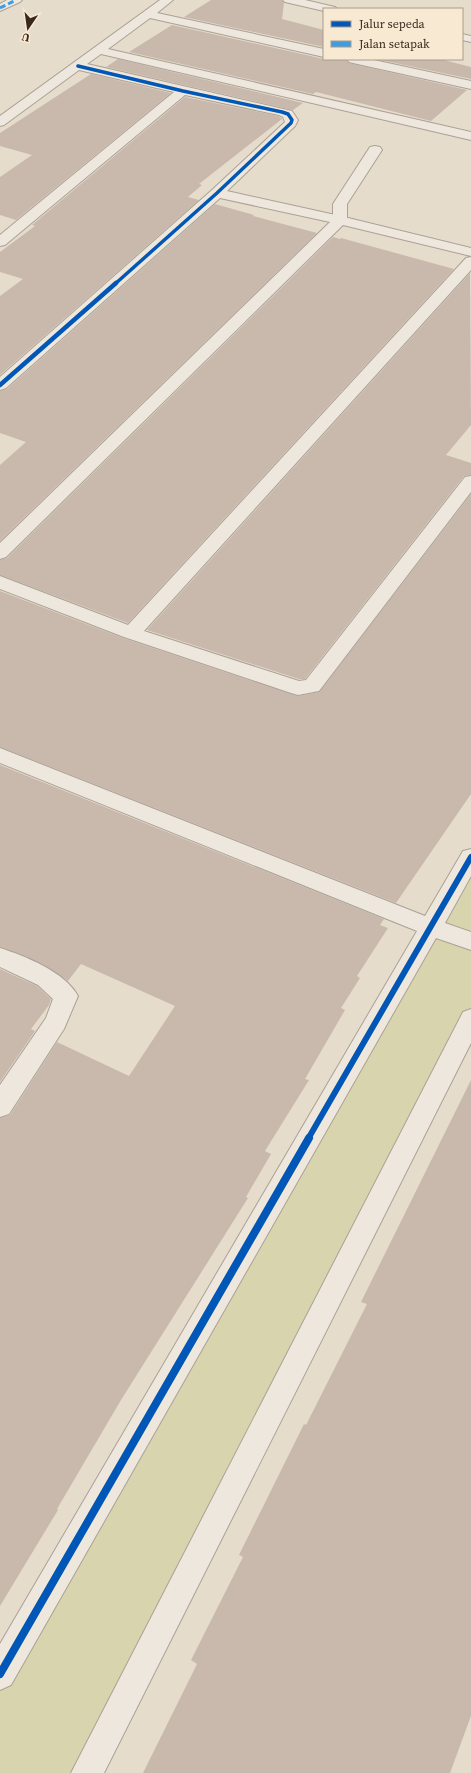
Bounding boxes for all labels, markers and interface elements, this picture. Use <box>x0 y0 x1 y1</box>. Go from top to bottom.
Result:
north arrow <box>8 8 48 48</box>
legend <box>323 8 463 60</box>
text: Jalur sepeda <box>358 16 426 32</box>
text: U <box>20 29 31 45</box>
text: Jalan setapak <box>358 36 430 52</box>

